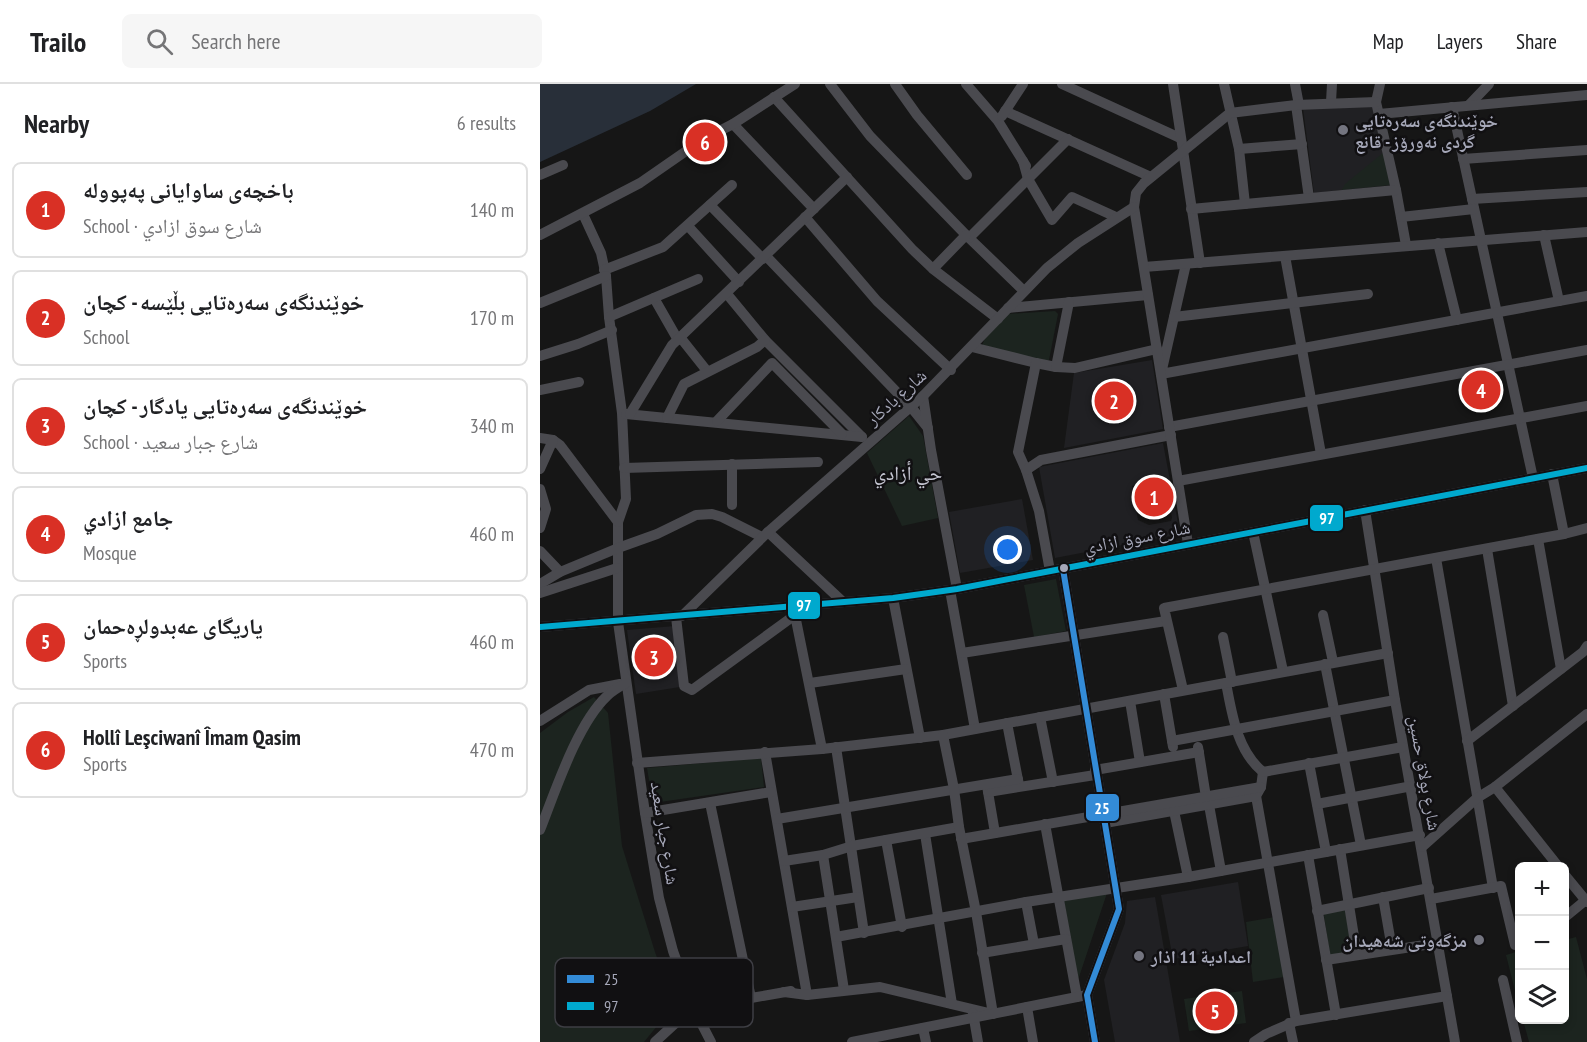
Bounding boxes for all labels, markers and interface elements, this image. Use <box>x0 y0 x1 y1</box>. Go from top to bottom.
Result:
search box <box>122 14 542 68</box>
text: Trailo <box>30 23 86 60</box>
icon: search <box>143 25 176 58</box>
text: Search here <box>191 27 281 55</box>
text: Map <box>1373 28 1404 55</box>
text: Layers <box>1437 28 1483 55</box>
text: Share <box>1516 28 1557 55</box>
text: Nearby <box>24 107 89 140</box>
place label: خوێندنگەی سەرەتایی گردی نەورۆز - قانع <box>1355 109 1498 154</box>
text: 6 results <box>457 110 516 136</box>
pin: 6 <box>686 120 724 164</box>
marker: خوێندنگەی سەرەتایی گردی نەورۆز - قانع <box>1336 123 1350 137</box>
text: باخچەی ساوایانی پەپوولە <box>83 176 293 204</box>
text: 1 <box>41 197 50 223</box>
text: 140 m <box>470 197 514 223</box>
text: School · شارع سوق ازادي <box>83 213 262 239</box>
text: خوێندنگەی سەرەتایی بڵێسە - کچان <box>83 288 364 316</box>
text: 2 <box>41 305 50 331</box>
text: 170 m <box>470 305 514 331</box>
text: School <box>83 324 129 350</box>
street label: شارع بادكار <box>860 364 931 431</box>
pin: 4 <box>1462 368 1500 412</box>
pin: 2 <box>1094 378 1134 424</box>
text: خوێندنگەی سەرەتایی یادگار - کچان <box>83 392 367 420</box>
text: 3 <box>41 413 50 439</box>
text: 340 m <box>470 413 514 439</box>
text: School · شارع جبار سعيد <box>83 429 258 455</box>
district label: حي أزادي <box>874 460 943 489</box>
pin: 1 <box>1134 474 1174 520</box>
text: جامع ازادي <box>83 504 173 532</box>
line badge: 97 <box>1309 504 1344 532</box>
text: 97 <box>1319 508 1335 528</box>
street label: شارع سوق ازادي <box>1082 515 1193 562</box>
text: 4 <box>41 521 50 547</box>
text: 460 m <box>470 521 514 547</box>
your location <box>993 535 1022 564</box>
text: Mosque <box>83 540 137 566</box>
unlabelled marker <box>1058 562 1070 574</box>
line badge: 97 <box>787 591 821 620</box>
text: 97 <box>796 595 812 615</box>
text: یاریگای عەبدولڕەحمان <box>83 612 263 640</box>
text: 5 <box>41 629 50 655</box>
text: 460 m <box>470 629 514 655</box>
pin: 3 <box>634 634 674 680</box>
text: Sports <box>83 648 127 674</box>
street label: شارع بولاق حسين <box>1404 714 1446 832</box>
text: Hollî Leşciwanî Îmam Qasim <box>83 723 301 751</box>
text: 6 <box>41 737 50 763</box>
text: 470 m <box>470 737 514 763</box>
text: Sports <box>83 751 127 777</box>
street label: شارع جبار سعيد <box>645 780 685 886</box>
line badge: 25 <box>1085 793 1120 822</box>
text: 25 <box>1094 798 1110 818</box>
map controls <box>1515 862 1569 1024</box>
button: + <box>1515 862 1569 916</box>
button: − <box>1515 916 1569 970</box>
place label: مزگەوتی شەهیدان <box>1342 929 1467 952</box>
marker: مزگەوتی شەهیدان <box>1472 933 1486 947</box>
place label: اعدادية 11 اذار <box>1150 945 1251 968</box>
marker: اعدادية 11 اذار <box>1132 949 1146 963</box>
legend <box>555 958 753 1027</box>
text: 25 <box>604 969 618 989</box>
button: layers <box>1515 970 1569 1024</box>
pin: 5 <box>1196 988 1234 1034</box>
text: 97 <box>604 996 618 1016</box>

